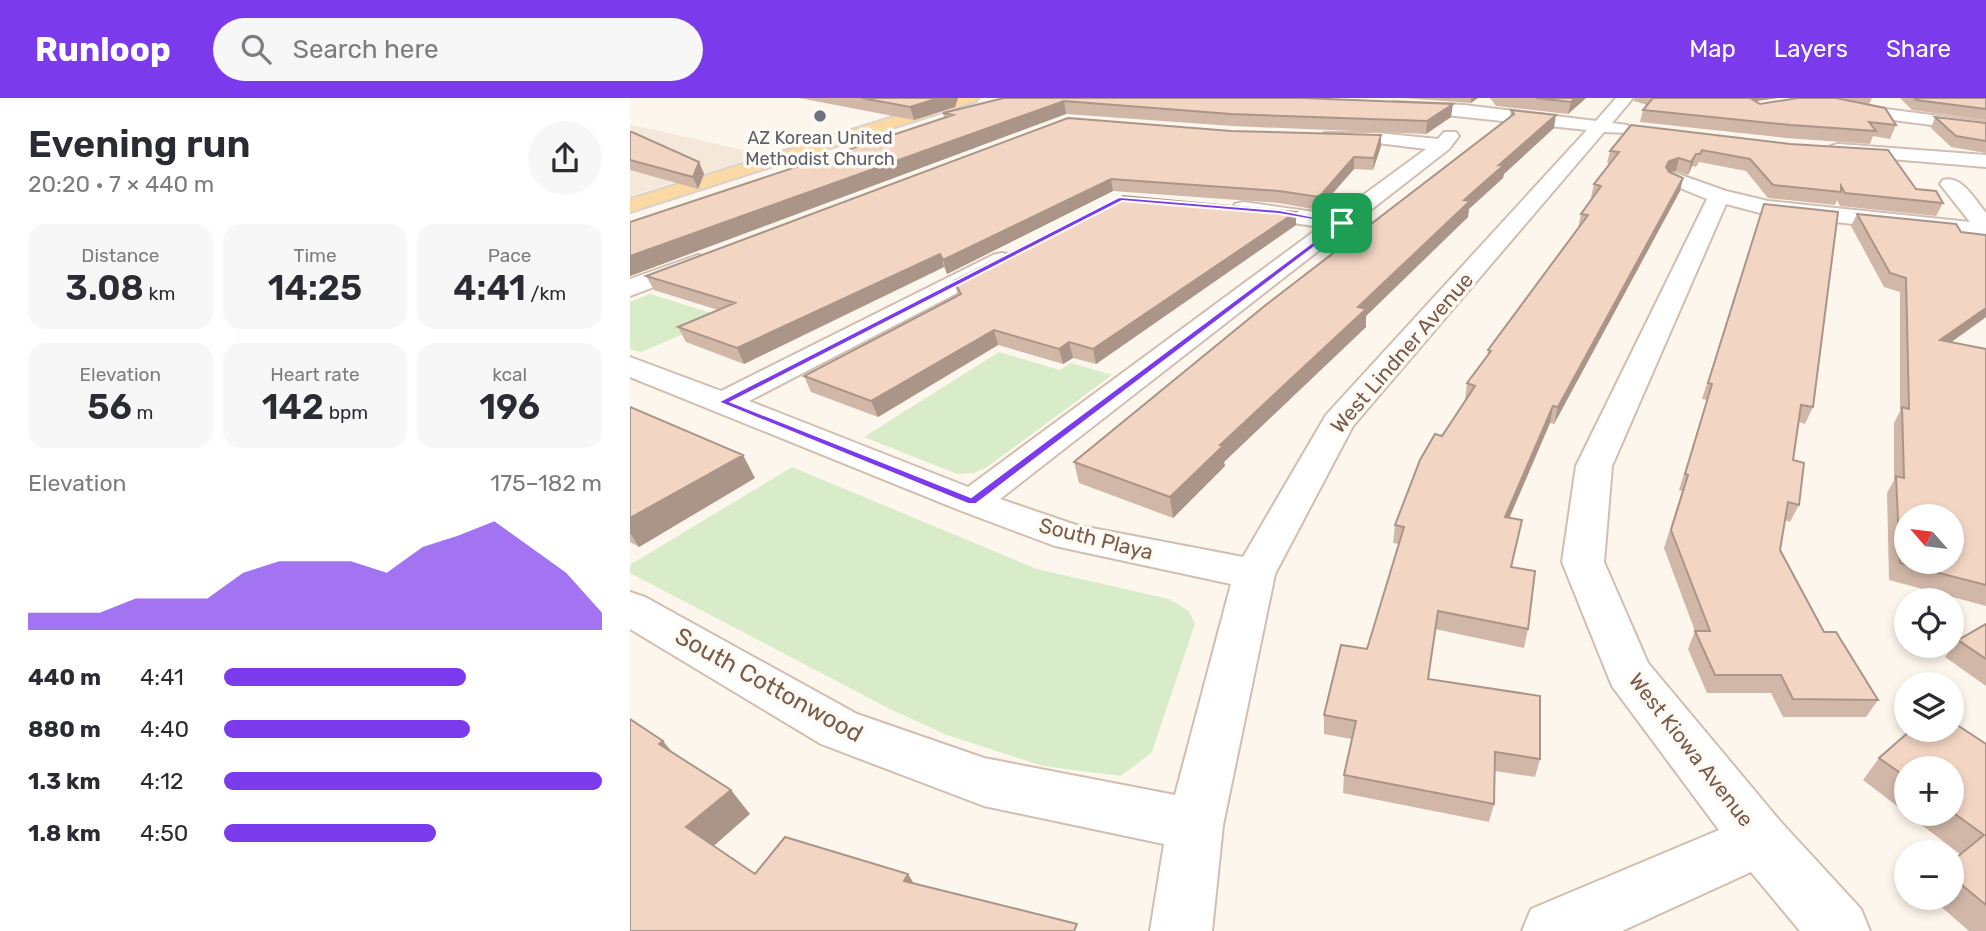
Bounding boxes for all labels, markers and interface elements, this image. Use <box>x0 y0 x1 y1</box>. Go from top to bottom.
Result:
search box <box>213 18 703 81</box>
text: Runloop <box>35 30 171 69</box>
icon: search <box>237 30 275 68</box>
text: Search here <box>293 34 439 65</box>
text: Map <box>1689 35 1736 63</box>
text: Layers <box>1774 35 1848 63</box>
text: Share <box>1886 35 1951 63</box>
marker: AZ Korean United Methodist Church <box>812 108 828 124</box>
text: Evening run <box>28 121 251 167</box>
button: share <box>528 121 602 195</box>
place label: AZ Korean United Methodist Church <box>745 127 895 170</box>
text: 20:20 · 7 × 440 m <box>28 170 214 198</box>
pin <box>1312 193 1372 253</box>
icon: arrive <box>1323 204 1361 242</box>
text: Distance <box>81 244 159 267</box>
text: Time <box>293 244 337 267</box>
text: Pace <box>488 244 531 267</box>
text: 3.08 <box>65 267 144 309</box>
text: 14:25 <box>268 267 362 309</box>
text: 4:41 <box>453 267 526 309</box>
street label: West Lindner Avenue <box>1325 267 1478 438</box>
text: km <box>144 282 175 305</box>
text: /km <box>526 282 566 305</box>
text: Elevation <box>80 363 161 386</box>
text: Heart rate <box>270 363 360 386</box>
text: kcal <box>492 363 527 386</box>
text: 56 <box>87 386 132 428</box>
text: 142 <box>262 386 324 428</box>
text: 196 <box>479 386 540 428</box>
text: m <box>132 401 153 424</box>
text: bpm <box>324 401 368 424</box>
text: Elevation <box>28 469 127 497</box>
text: 175–182 m <box>490 469 602 497</box>
north arrow <box>1894 504 1964 574</box>
map controls <box>1894 504 1964 910</box>
street label: South Playa <box>1037 512 1156 565</box>
button: locate <box>1894 588 1964 658</box>
street label: South Cottonwood <box>670 622 868 748</box>
text: 440 m <box>28 663 101 691</box>
text: 4:41 <box>140 663 184 691</box>
street label: West Kiowa Avenue <box>1624 668 1759 831</box>
button: layers <box>1894 672 1964 742</box>
text: 880 m <box>28 715 101 743</box>
text: 4:40 <box>140 715 189 743</box>
button: + <box>1894 756 1964 826</box>
text: 1.3 km <box>28 767 101 795</box>
text: 4:12 <box>140 767 184 795</box>
text: 1.8 km <box>28 819 101 847</box>
text: 4:50 <box>140 819 188 847</box>
button: − <box>1894 840 1964 910</box>

